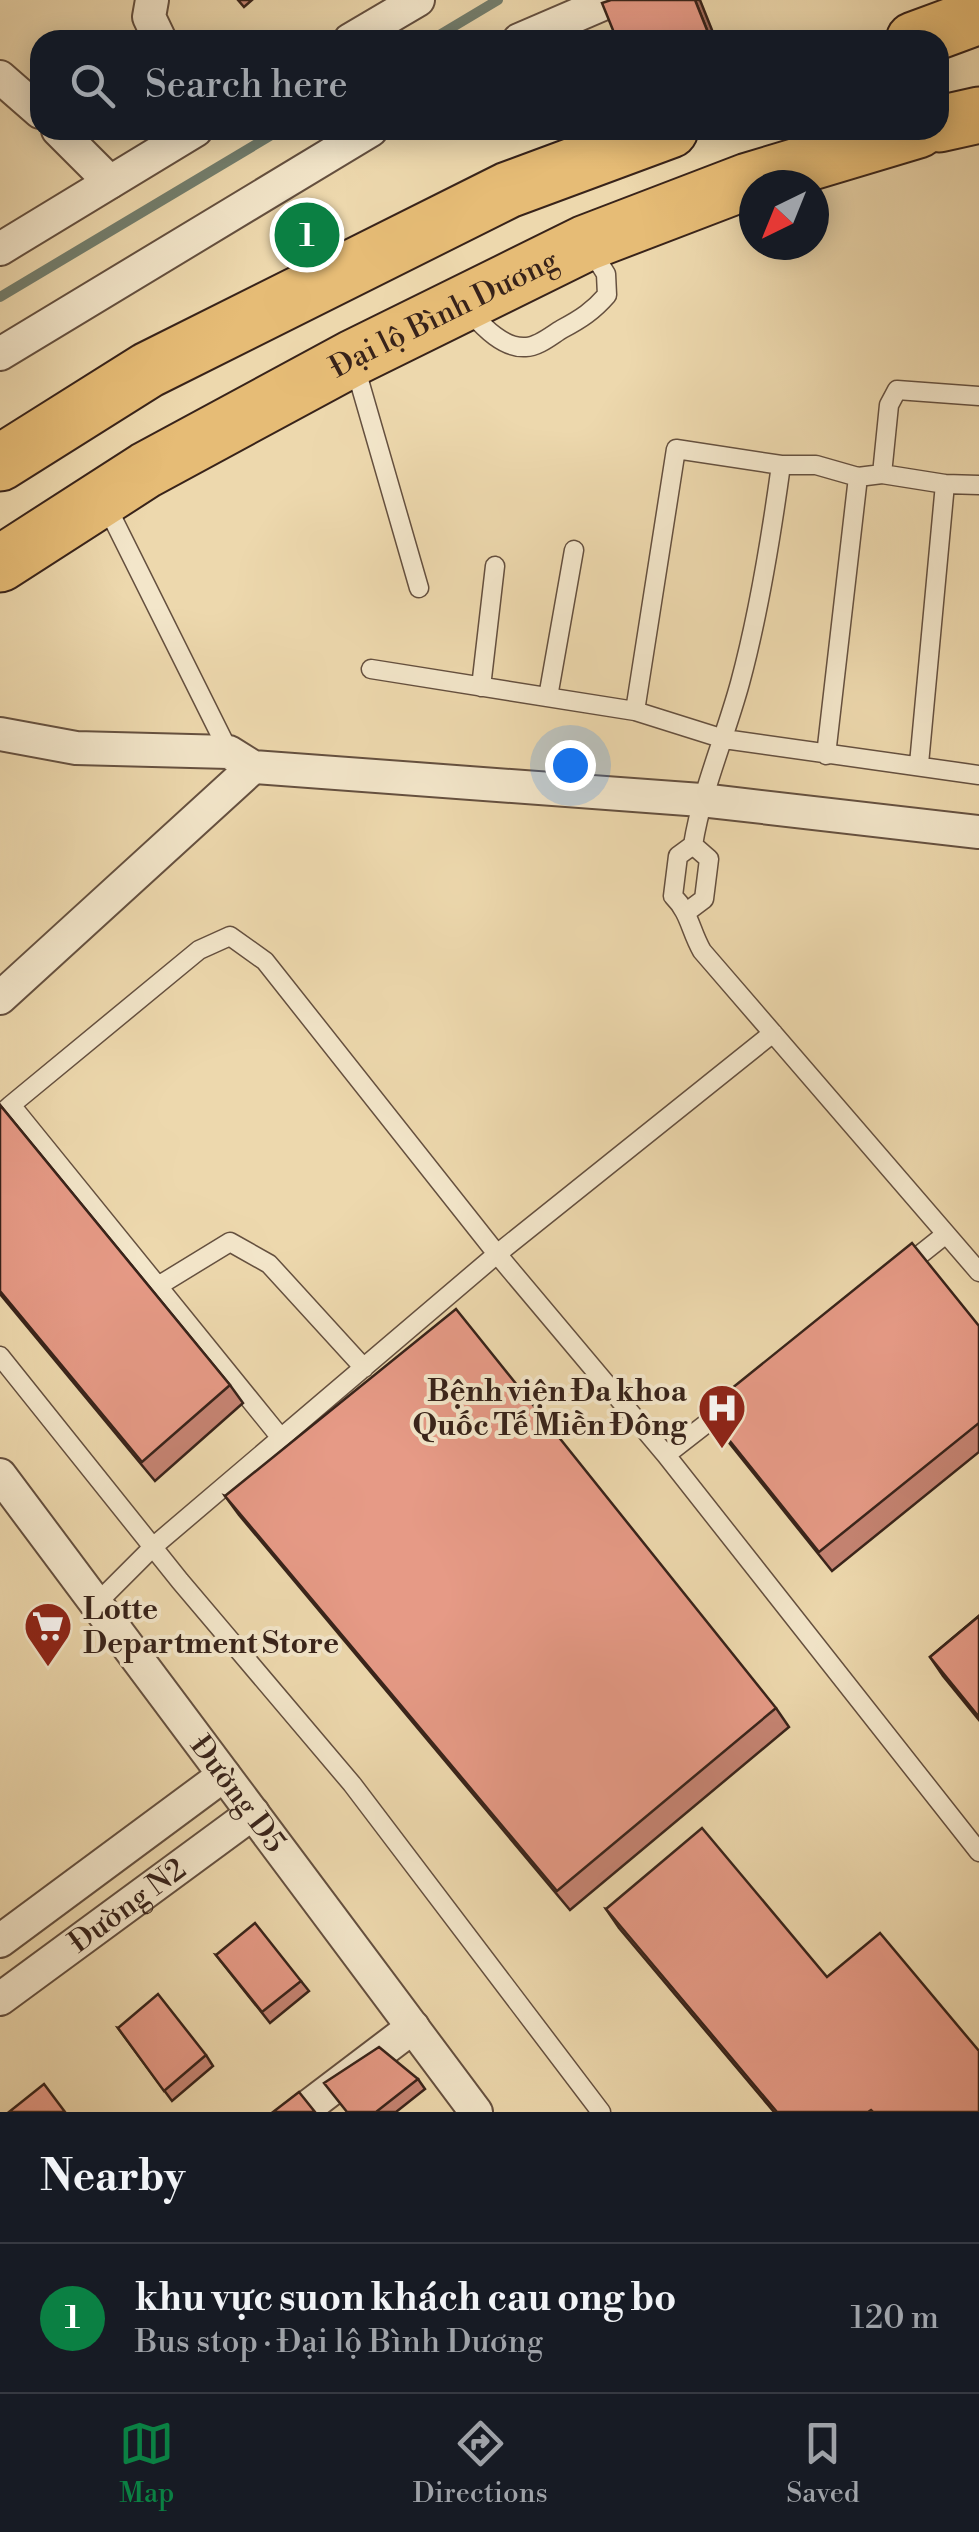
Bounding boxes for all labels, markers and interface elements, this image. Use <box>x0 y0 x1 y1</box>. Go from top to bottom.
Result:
search box <box>30 30 949 140</box>
icon: search <box>65 58 120 113</box>
text: Search here <box>145 62 348 109</box>
north arrow <box>739 170 829 260</box>
pin: 1 <box>274 198 340 272</box>
street label: Đại lộ Bình Dương <box>323 242 565 387</box>
your location <box>545 740 596 791</box>
place label: Bệnh viện Đa khoa Quốc Tế Miền Đông <box>413 1373 688 1445</box>
hospital icon: Bệnh viện Đa khoa Quốc Tế Miền Đông <box>696 1382 748 1450</box>
place label: Lotte Department Store <box>83 1591 339 1663</box>
supermarket icon: Lotte Department Store <box>22 1600 74 1668</box>
street label: Đường D5 <box>181 1728 294 1861</box>
street label: Đường N2 <box>62 1851 194 1962</box>
text: Nearby <box>40 2151 185 2204</box>
text: khu vực suon khách cau ong bo <box>135 2275 676 2322</box>
text: 1 <box>65 2298 80 2338</box>
text: 120 m <box>850 2298 939 2338</box>
text: Bus stop · Đại lộ Bình Dương <box>135 2322 543 2362</box>
tab: Map <box>119 2416 174 2511</box>
tab: Directions <box>413 2416 548 2511</box>
tab: Saved <box>786 2416 860 2511</box>

